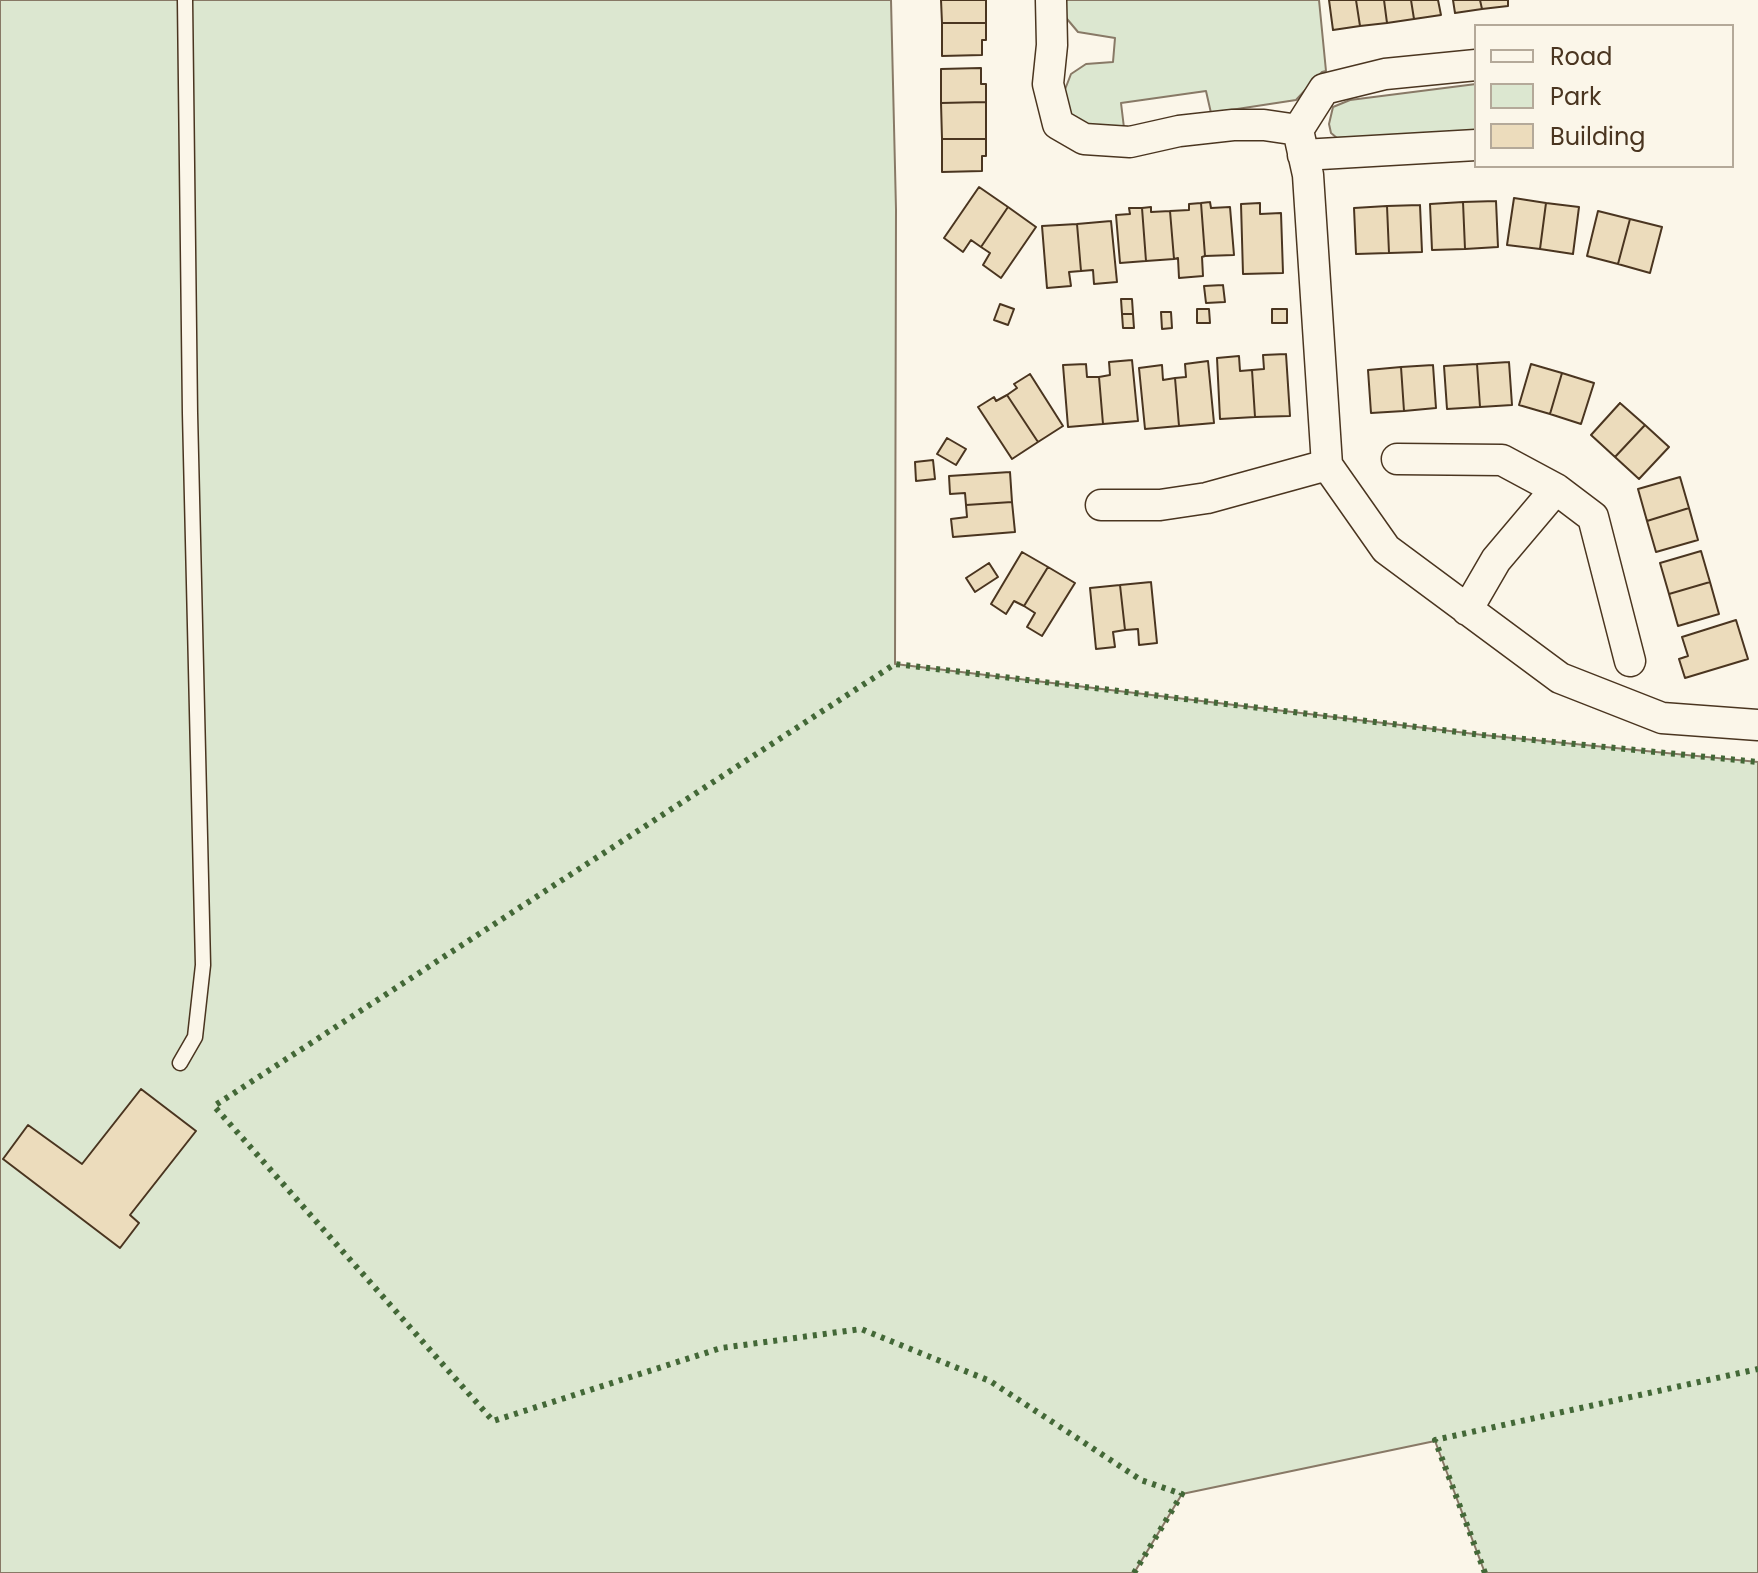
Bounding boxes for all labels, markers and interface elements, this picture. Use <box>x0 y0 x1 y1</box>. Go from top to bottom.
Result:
legend <box>1474 24 1734 168</box>
text: Road <box>1550 40 1612 73</box>
text: Park <box>1550 80 1601 113</box>
text: Building <box>1550 120 1646 153</box>

